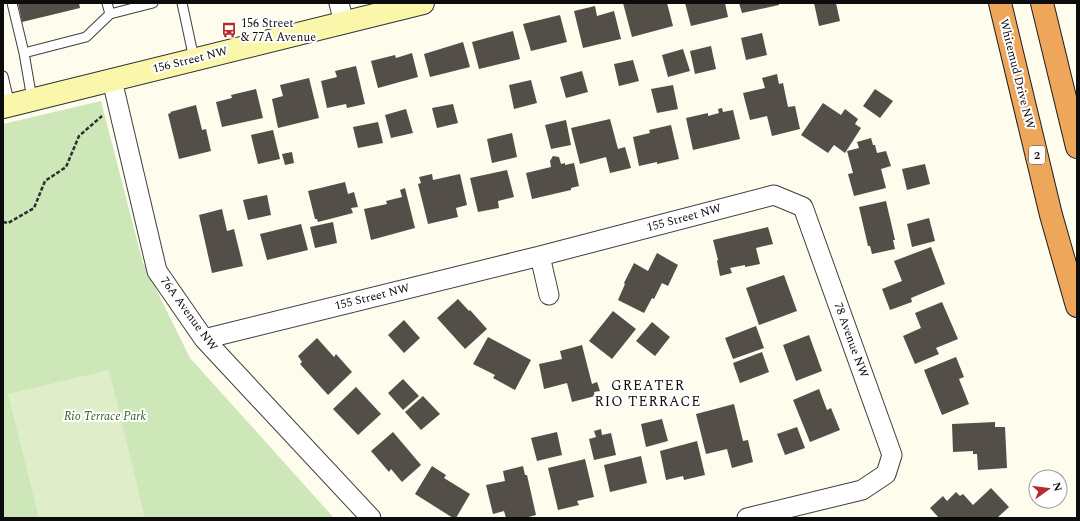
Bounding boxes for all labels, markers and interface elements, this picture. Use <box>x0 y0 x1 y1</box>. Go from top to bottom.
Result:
place label: 156 Street & 77A Avenue <box>241 14 316 47</box>
street label: Whitemud Drive NW <box>994 17 1040 131</box>
bus stop icon: 156 Street & 77A Avenue <box>220 21 238 39</box>
street label: 156 Street NW <box>150 41 230 78</box>
road number: 2 <box>1029 146 1045 164</box>
street label: 155 Street NW <box>644 199 724 237</box>
street label: 76A Avenue NW <box>155 273 223 355</box>
street label: 155 Street NW <box>332 278 412 315</box>
street label: 78 Avenue NW <box>829 300 873 381</box>
district label: GREATER RIO TERRACE <box>595 375 701 412</box>
park label: Rio Terrace Park <box>64 407 147 426</box>
north arrow <box>1028 469 1068 509</box>
text: N <box>1048 480 1067 493</box>

